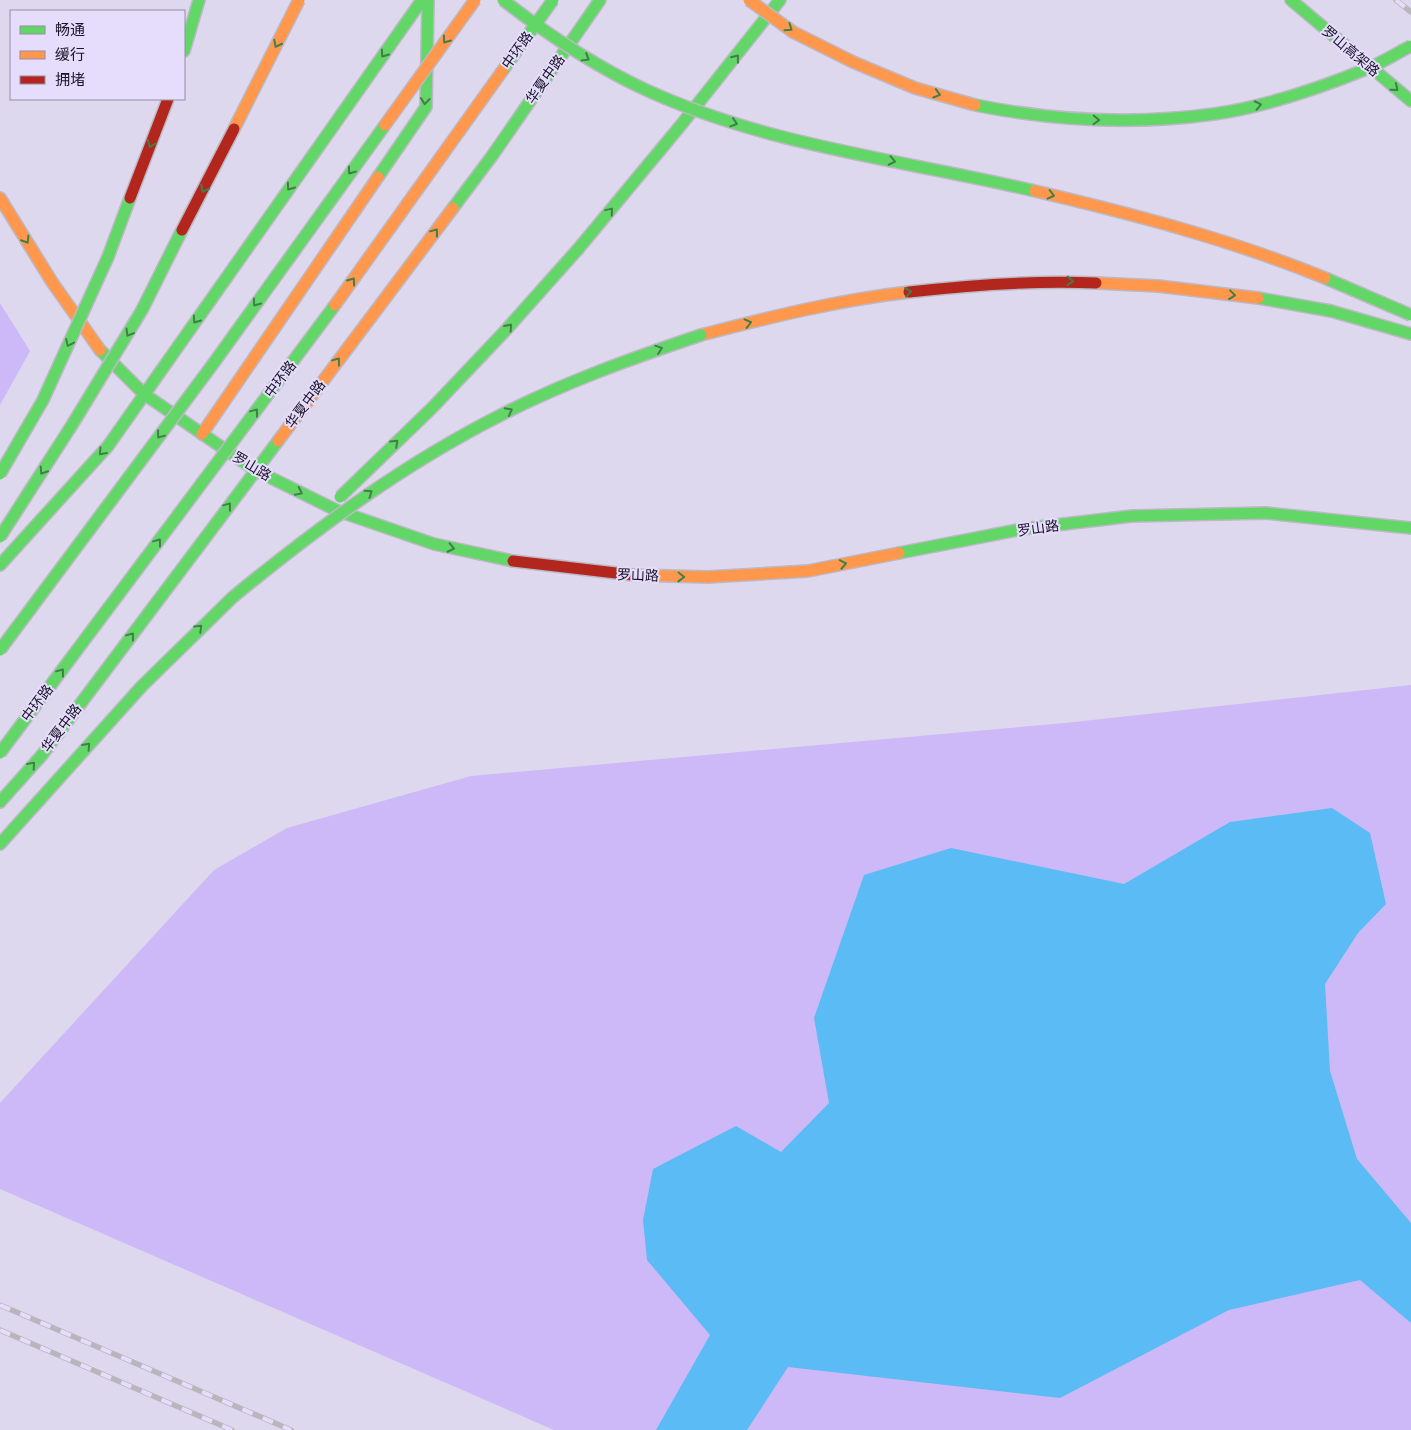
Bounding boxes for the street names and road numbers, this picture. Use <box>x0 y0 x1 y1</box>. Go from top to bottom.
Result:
street label: 罗山高架路 <box>1318 21 1384 80</box>
street label: 中环路 <box>497 27 537 72</box>
street label: 华夏中路 <box>521 50 568 107</box>
street label: 中环路 <box>259 356 300 401</box>
street label: 华夏中路 <box>280 376 329 432</box>
street label: 罗山路 <box>229 447 275 485</box>
street label: 罗山路 <box>1016 515 1060 540</box>
street label: 罗山路 <box>617 564 659 585</box>
street label: 中环路 <box>16 680 57 725</box>
street label: 华夏中路 <box>36 700 85 756</box>

